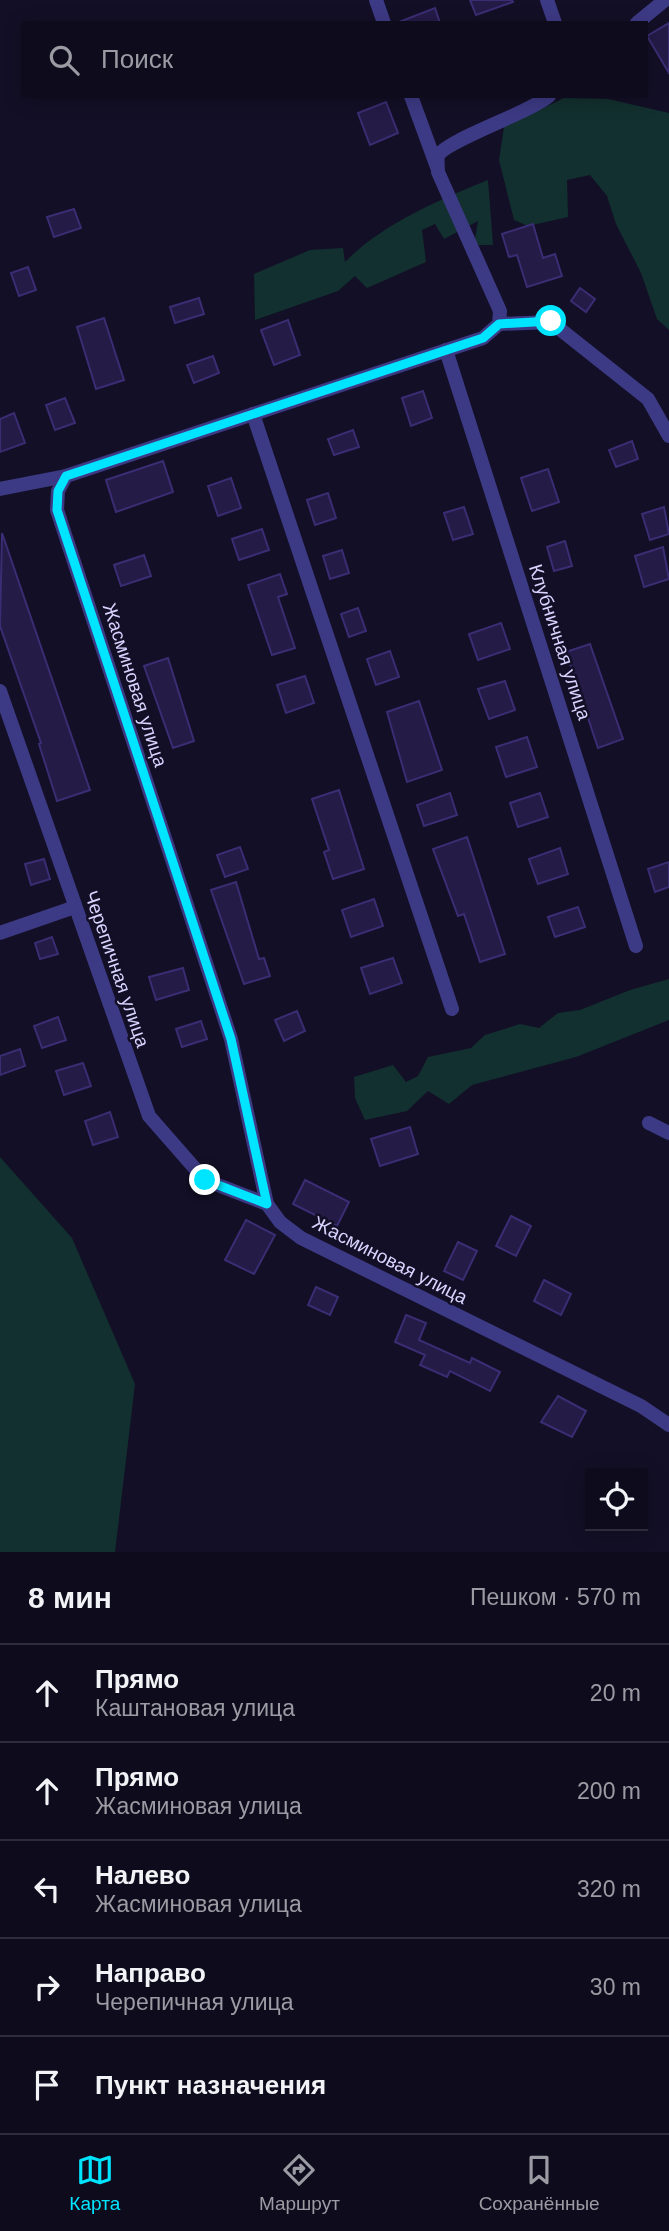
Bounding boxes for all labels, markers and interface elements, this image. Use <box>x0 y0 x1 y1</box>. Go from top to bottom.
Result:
search box <box>21 21 648 98</box>
icon: search <box>45 41 83 79</box>
text: Поиск <box>101 44 173 74</box>
route start <box>535 305 566 336</box>
street label: Клубничная улица <box>525 561 595 723</box>
street label: Жасминовая улица <box>99 601 172 770</box>
street label: Черепичная улица <box>80 888 154 1050</box>
route end <box>189 1164 220 1195</box>
street label: Жасминовая улица <box>309 1212 471 1308</box>
map controls <box>585 1468 648 1531</box>
button: locate <box>585 1468 648 1531</box>
text: 8 мин <box>28 1581 112 1614</box>
text: Пешком · 570 m <box>470 1584 641 1610</box>
text: Прямо <box>95 1664 179 1694</box>
icon: ahead <box>28 1674 66 1712</box>
text: 20 m <box>590 1680 641 1706</box>
text: Каштановая улица <box>95 1695 295 1721</box>
text: Прямо <box>95 1762 179 1792</box>
icon: ahead <box>28 1772 66 1810</box>
text: 200 m <box>577 1778 641 1804</box>
text: Жасминовая улица <box>95 1793 302 1819</box>
text: Налево <box>95 1860 190 1890</box>
icon: left <box>28 1870 66 1908</box>
text: 320 m <box>577 1876 641 1902</box>
text: Жасминовая улица <box>95 1891 302 1917</box>
text: Направо <box>95 1958 206 1988</box>
icon: right <box>28 1968 66 2006</box>
text: 30 m <box>590 1974 641 2000</box>
text: Черепичная улица <box>95 1989 294 2015</box>
icon: arrive <box>28 2066 66 2104</box>
text: Пункт назначения <box>95 2070 326 2100</box>
tab: Карта <box>69 2151 120 2215</box>
tab: Маршрут <box>259 2151 340 2215</box>
tab: Сохранённые <box>479 2151 600 2215</box>

